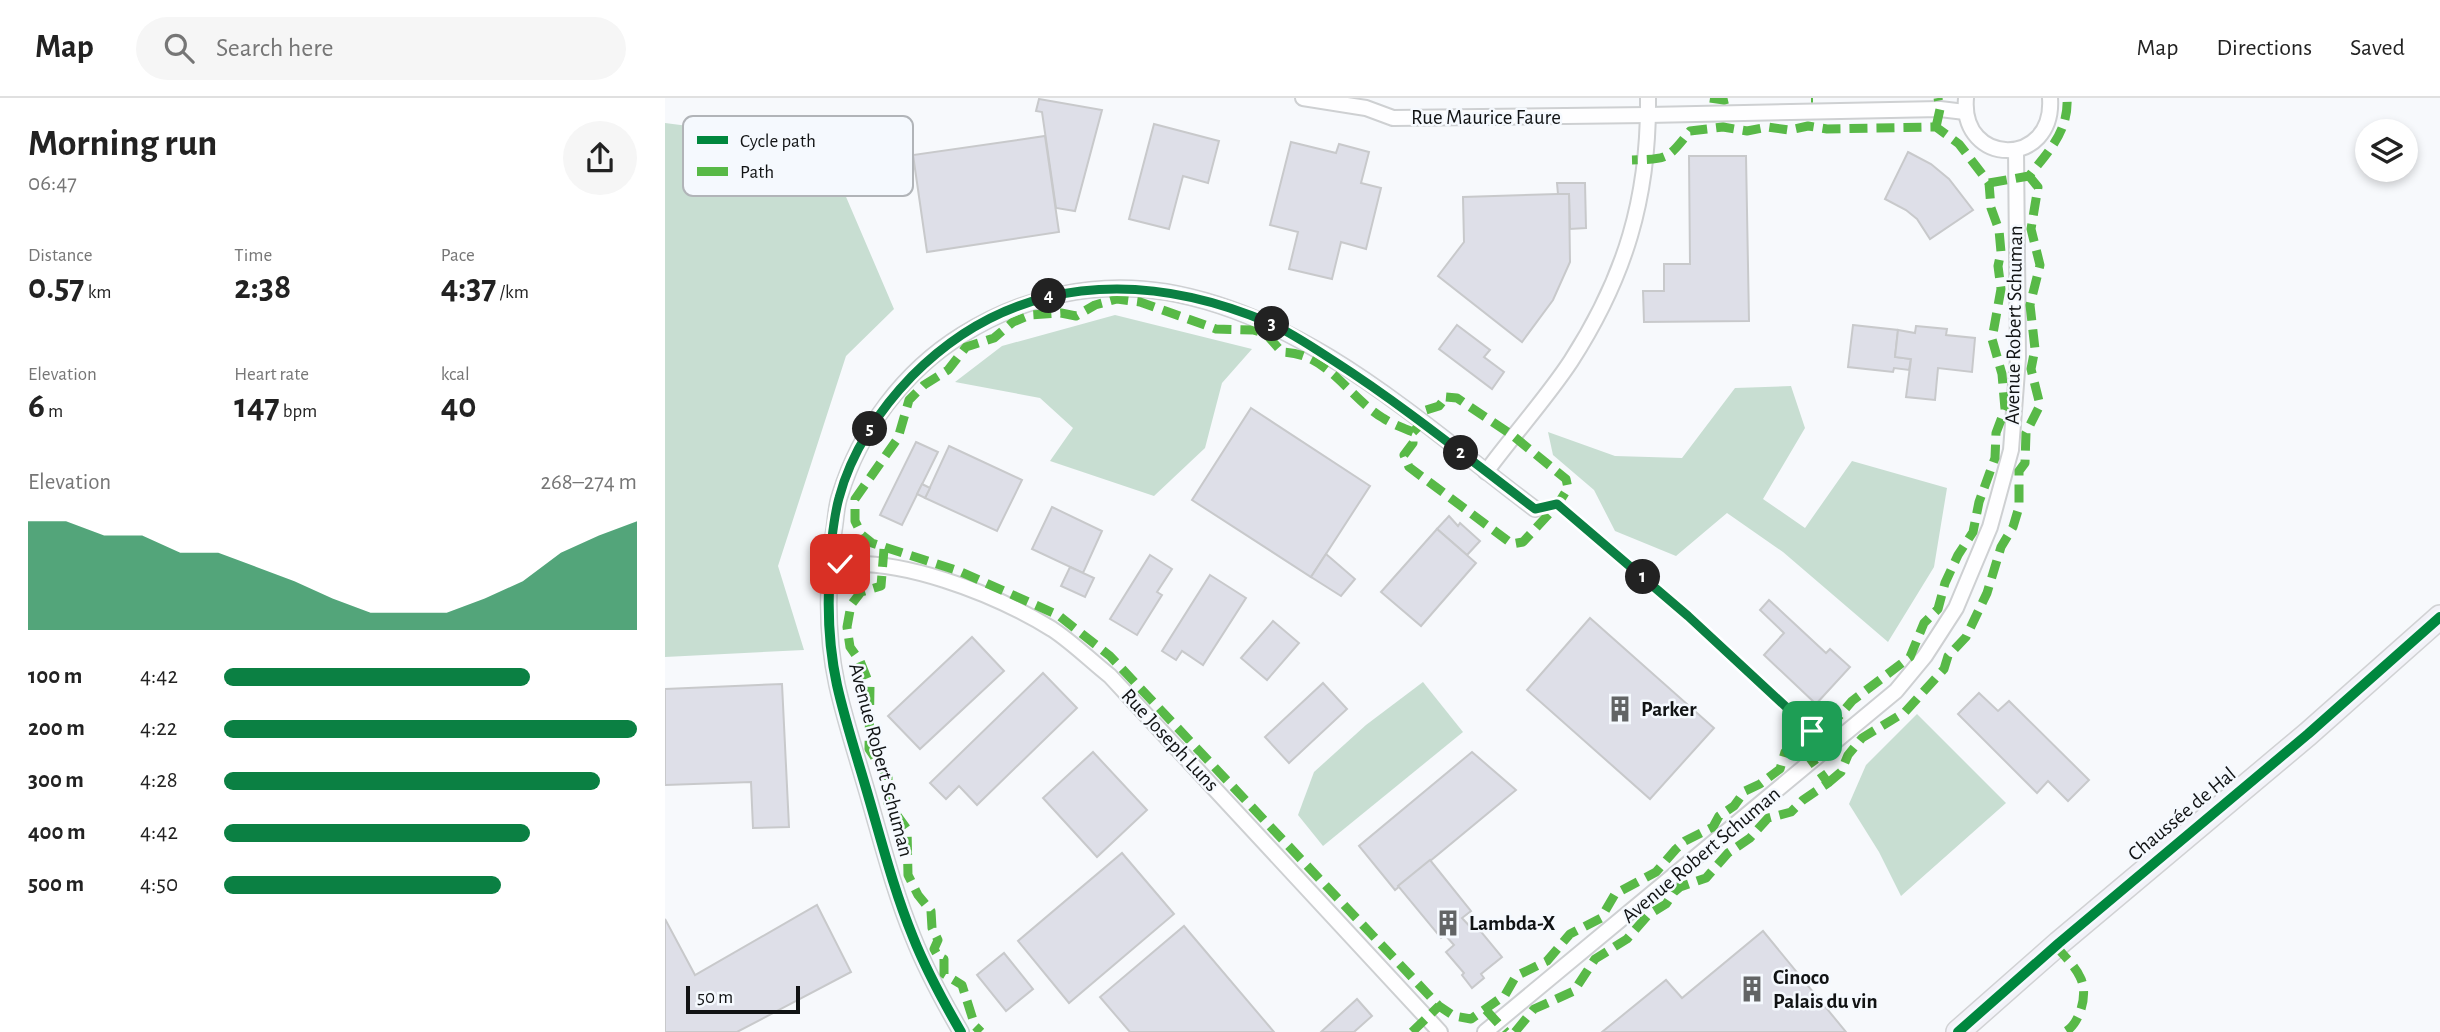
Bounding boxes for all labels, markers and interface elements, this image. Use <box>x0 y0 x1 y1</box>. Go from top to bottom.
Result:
search box <box>136 17 626 80</box>
icon: search <box>160 29 198 67</box>
text: Map <box>35 31 94 64</box>
text: Search here <box>216 35 334 61</box>
text: Map <box>2136 36 2178 60</box>
text: Directions <box>2216 36 2312 60</box>
text: Saved <box>2350 36 2405 60</box>
street label: Rue Maurice Faure <box>1411 107 1561 128</box>
legend <box>683 116 913 196</box>
map controls <box>2355 119 2418 182</box>
button: layers <box>2355 119 2418 182</box>
button: share <box>563 121 637 195</box>
text: Morning run <box>28 125 217 163</box>
text: Cycle path <box>740 132 816 151</box>
text: Path <box>740 163 774 182</box>
text: 06:47 <box>28 172 77 195</box>
street label: Avenue Robert Schuman <box>2002 225 2026 425</box>
text: Distance <box>28 246 92 265</box>
text: Time <box>234 246 272 265</box>
text: Pace <box>441 246 475 265</box>
text: 0.57 <box>28 270 85 305</box>
text: 2:38 <box>234 270 291 305</box>
text: 4:37 <box>441 270 496 305</box>
pin: 4 <box>1031 278 1067 314</box>
text: km <box>85 283 112 302</box>
text: /km <box>496 283 529 302</box>
text: 4 <box>1044 286 1053 305</box>
pin: 3 <box>1255 306 1289 342</box>
text: 3 <box>1267 314 1276 333</box>
text: Elevation <box>28 365 97 384</box>
text: Heart rate <box>234 365 309 384</box>
text: kcal <box>441 365 470 384</box>
text: 6 <box>28 389 45 424</box>
text: 147 <box>234 389 280 424</box>
text: 40 <box>441 389 477 424</box>
text: m <box>45 402 63 421</box>
text: bpm <box>280 402 317 421</box>
pin: 5 <box>853 412 887 446</box>
text: 5 <box>865 419 874 438</box>
pin: 2 <box>1443 436 1479 470</box>
text: 2 <box>1456 443 1465 462</box>
text: Elevation <box>28 471 111 494</box>
text: 268–274 m <box>541 471 637 494</box>
pin <box>810 534 870 594</box>
icon: check <box>821 545 859 583</box>
pin: 1 <box>1625 560 1661 594</box>
text: 1 <box>1639 567 1646 586</box>
street label: Avenue Robert Schuman <box>845 661 917 859</box>
text: 100 m <box>28 665 82 688</box>
text: 4:42 <box>140 665 178 688</box>
street label: Rue Joseph Luns <box>1117 685 1223 795</box>
building icon: Parker <box>1605 694 1635 724</box>
place label: Parker <box>1641 699 1697 720</box>
pin <box>1782 701 1842 761</box>
icon: arrive <box>1793 712 1831 750</box>
text: 200 m <box>28 717 85 740</box>
text: 4:22 <box>140 717 177 740</box>
street label: Chaussée de Hal <box>2124 763 2240 865</box>
text: 300 m <box>28 769 84 792</box>
text: 4:28 <box>140 769 178 792</box>
street label: Avenue Robert Schuman <box>1618 783 1784 927</box>
text: 400 m <box>28 821 86 844</box>
text: 4:42 <box>140 821 178 844</box>
text: 500 m <box>28 873 84 896</box>
text: 4:50 <box>140 873 178 896</box>
building icon: Lambda-X <box>1433 908 1463 938</box>
place label: Lambda-X <box>1469 913 1555 934</box>
place label: Cinoco Palais du vin <box>1773 967 1878 1012</box>
building icon: Cinoco Palais du vin <box>1737 974 1767 1004</box>
scale bar <box>686 983 800 1015</box>
text: 50 m <box>697 988 733 1007</box>

